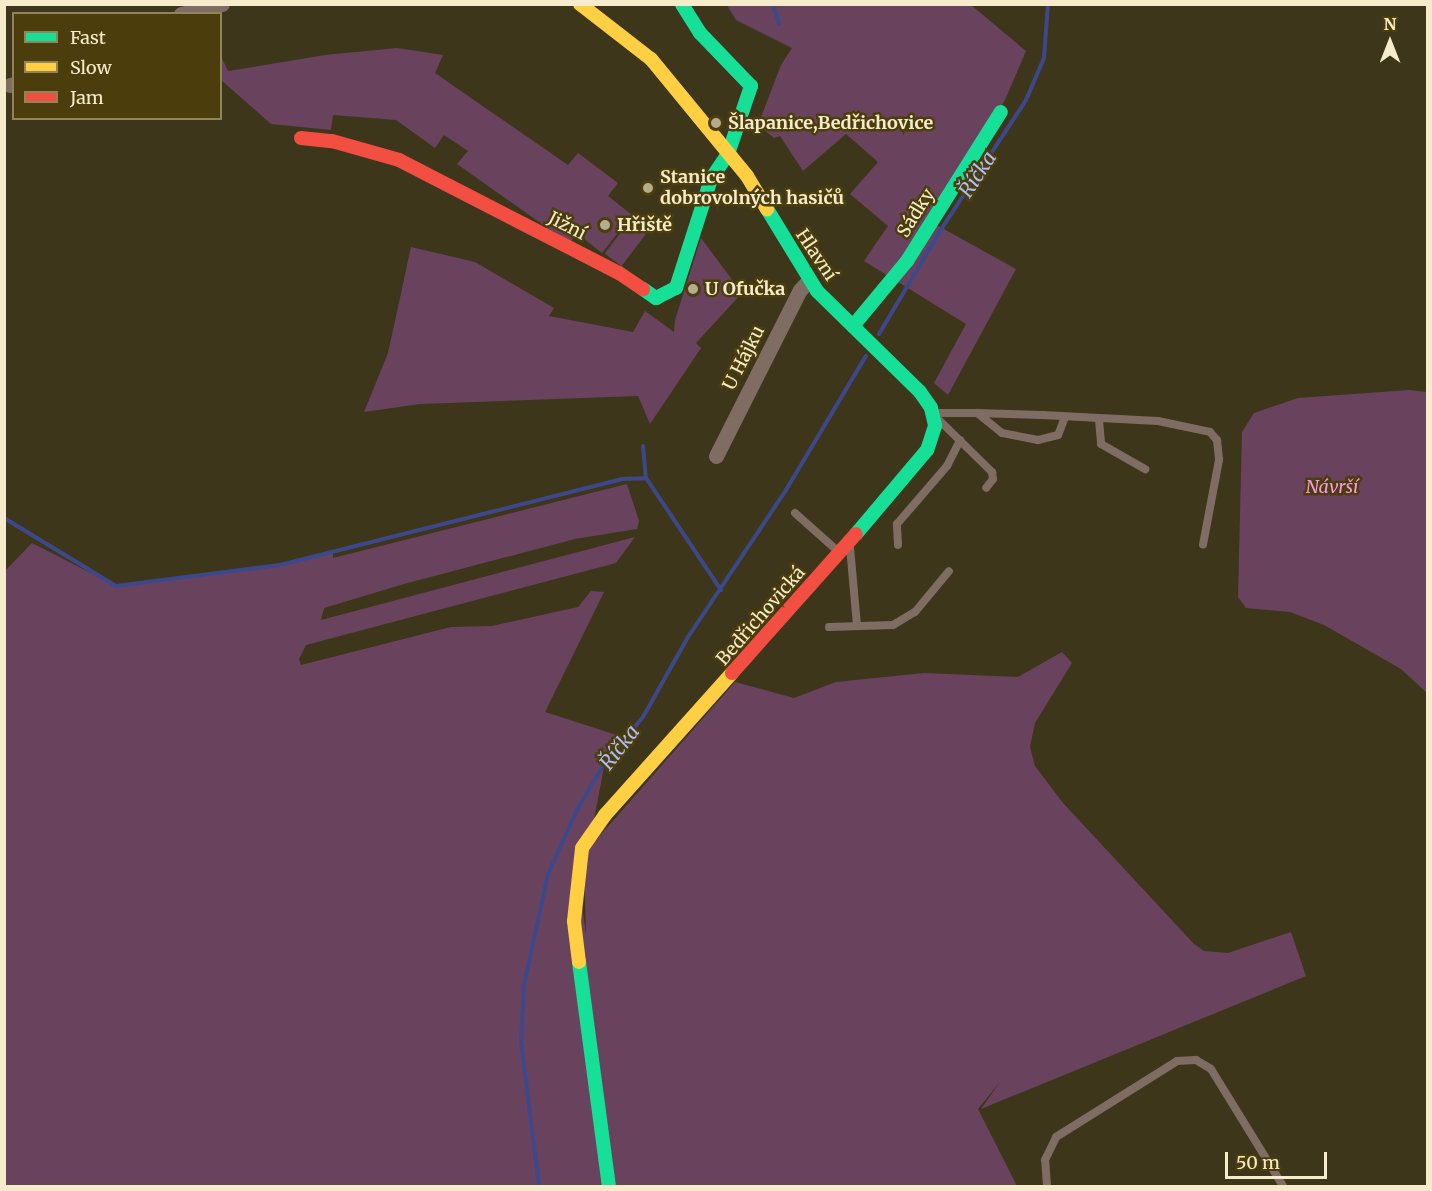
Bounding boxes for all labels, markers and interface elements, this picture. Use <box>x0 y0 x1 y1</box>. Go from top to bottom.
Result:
legend <box>12 12 222 120</box>
north arrow <box>1360 12 1420 72</box>
text: N <box>1384 14 1396 34</box>
text: Fast <box>70 26 106 49</box>
text: Slow <box>70 56 112 79</box>
text: Jam <box>70 86 104 109</box>
place label: Šlapanice,Bedřichovice <box>728 112 933 134</box>
marker: Šlapanice,Bedřichovice <box>709 116 723 130</box>
water label: Říčka <box>953 146 1001 202</box>
place label: Stanice dobrovolných hasičů <box>660 167 844 210</box>
marker: Stanice dobrovolných hasičů <box>641 181 655 195</box>
street label: Sádky <box>893 185 939 241</box>
street label: Jižní <box>544 207 590 245</box>
place label: Hřiště <box>617 214 672 236</box>
marker: Hřiště <box>598 218 612 232</box>
street label: Hlavní <box>791 225 841 285</box>
place label: U Ofučka <box>705 278 785 300</box>
marker: U Ofučka <box>686 282 700 296</box>
street label: U Hájku <box>719 322 769 394</box>
park label: Návrší <box>1306 476 1358 498</box>
street label: Bedřichovická <box>712 562 810 670</box>
water label: Říčka <box>594 720 644 774</box>
scale bar <box>1228 1140 1330 1178</box>
text: 50 m <box>1236 1151 1280 1174</box>

